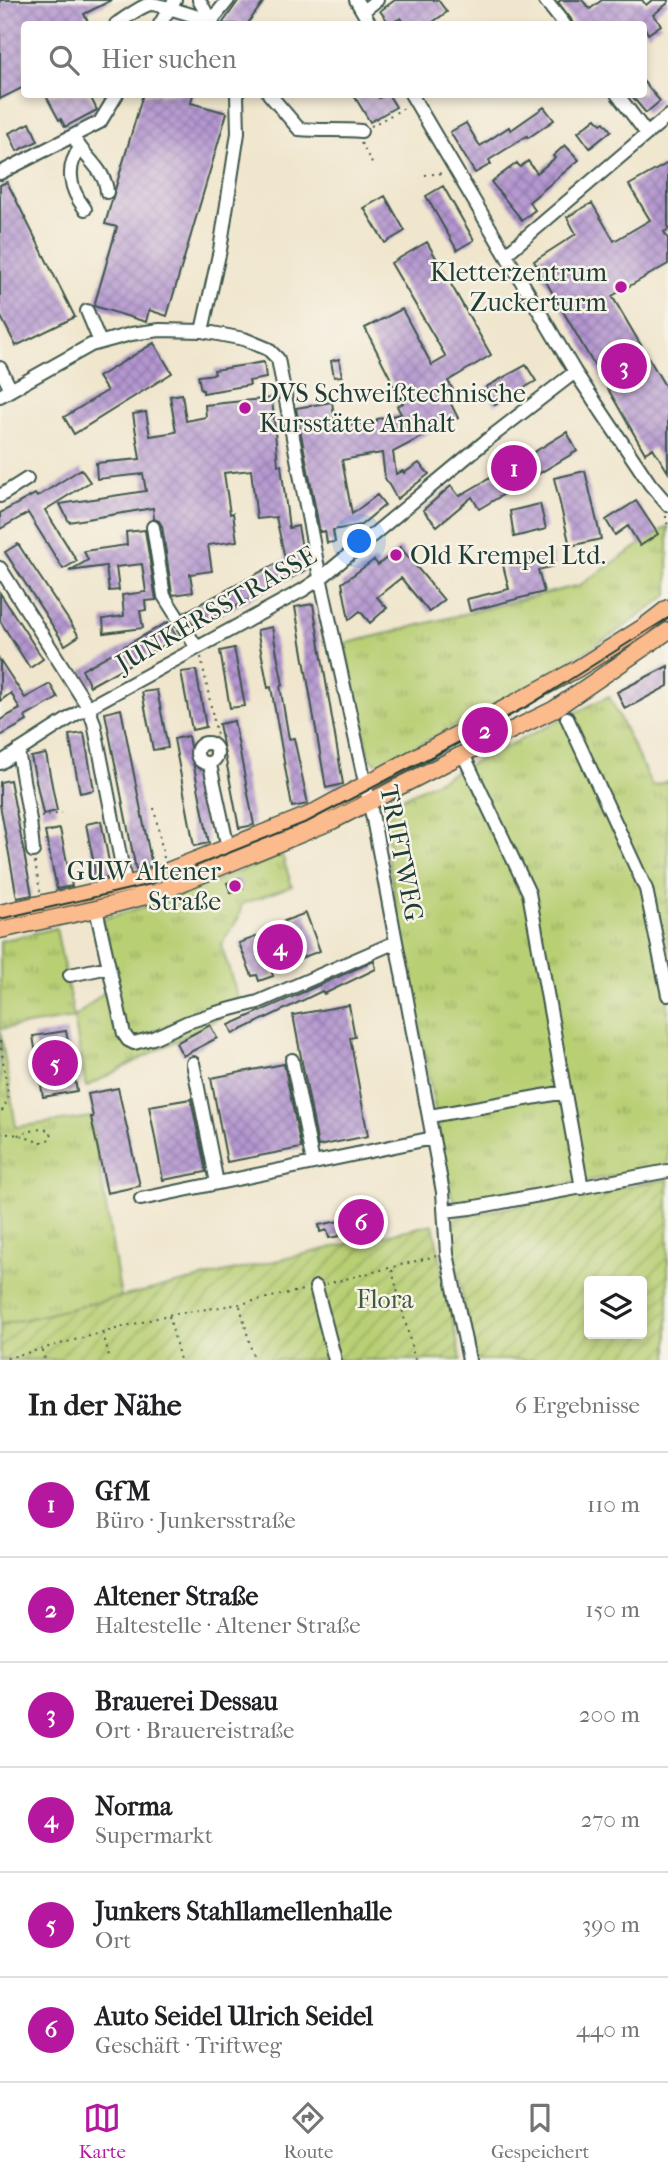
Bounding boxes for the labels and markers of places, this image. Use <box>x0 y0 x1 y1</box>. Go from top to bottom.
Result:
place label: Kletterzentrum Zuckerturm <box>430 257 607 318</box>
marker: Kletterzentrum Zuckerturm <box>613 279 629 295</box>
pin: 3 <box>601 340 647 392</box>
place label: DVS Schweißtechnische Kursstätte Anhalt <box>259 378 526 439</box>
marker: DVS Schweißtechnische Kursstätte Anhalt <box>237 400 253 416</box>
pin: 1 <box>491 442 537 494</box>
place label: Old Krempel Ltd. <box>410 540 606 571</box>
marker: Old Krempel Ltd. <box>388 547 404 563</box>
pin: 2 <box>462 704 508 756</box>
place label: GUW Altener Straße <box>67 856 221 917</box>
marker: GUW Altener Straße <box>227 878 243 894</box>
pin: 4 <box>257 921 303 973</box>
pin: 5 <box>32 1037 78 1089</box>
pin: 6 <box>338 1196 384 1248</box>

